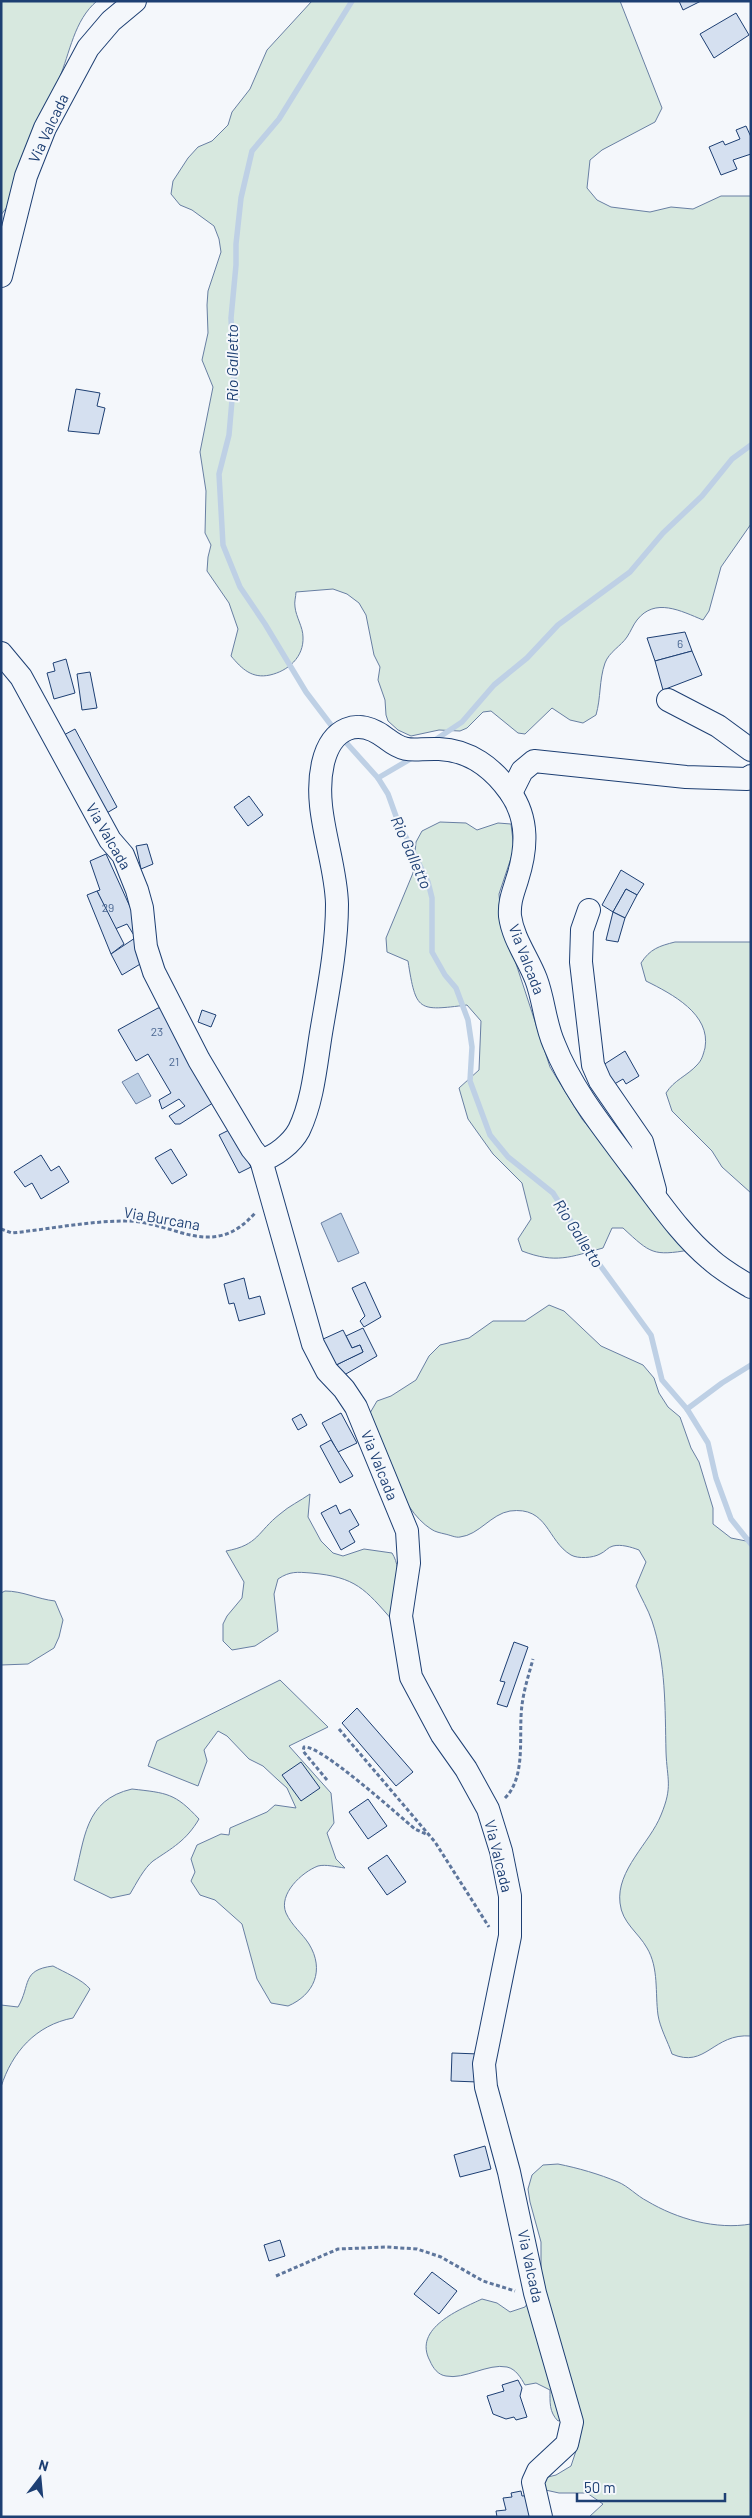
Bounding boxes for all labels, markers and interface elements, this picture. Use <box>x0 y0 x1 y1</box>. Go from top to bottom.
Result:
street label: Via Valcada <box>24 91 72 165</box>
water label: Rio Galletto <box>222 324 241 402</box>
house number: 6 <box>677 636 683 650</box>
street label: Via Valcada <box>83 800 135 872</box>
water label: Rio Galletto <box>388 813 436 891</box>
house number: 29 <box>102 900 114 914</box>
street label: Via Valcada <box>505 921 549 997</box>
house number: 23 <box>151 1024 163 1038</box>
house number: 21 <box>169 1054 179 1068</box>
water label: Rio Galletto <box>550 1195 608 1271</box>
street label: Via Burcana <box>122 1202 202 1234</box>
street label: Via Valcada <box>358 1427 402 1503</box>
street label: Via Valcada <box>481 1818 517 1894</box>
street label: Via Valcada <box>515 2228 547 2304</box>
north arrow <box>15 2453 65 2503</box>
text: N <box>37 2456 51 2474</box>
scale bar <box>577 2470 724 2502</box>
text: 50 m <box>584 2478 616 2496</box>

